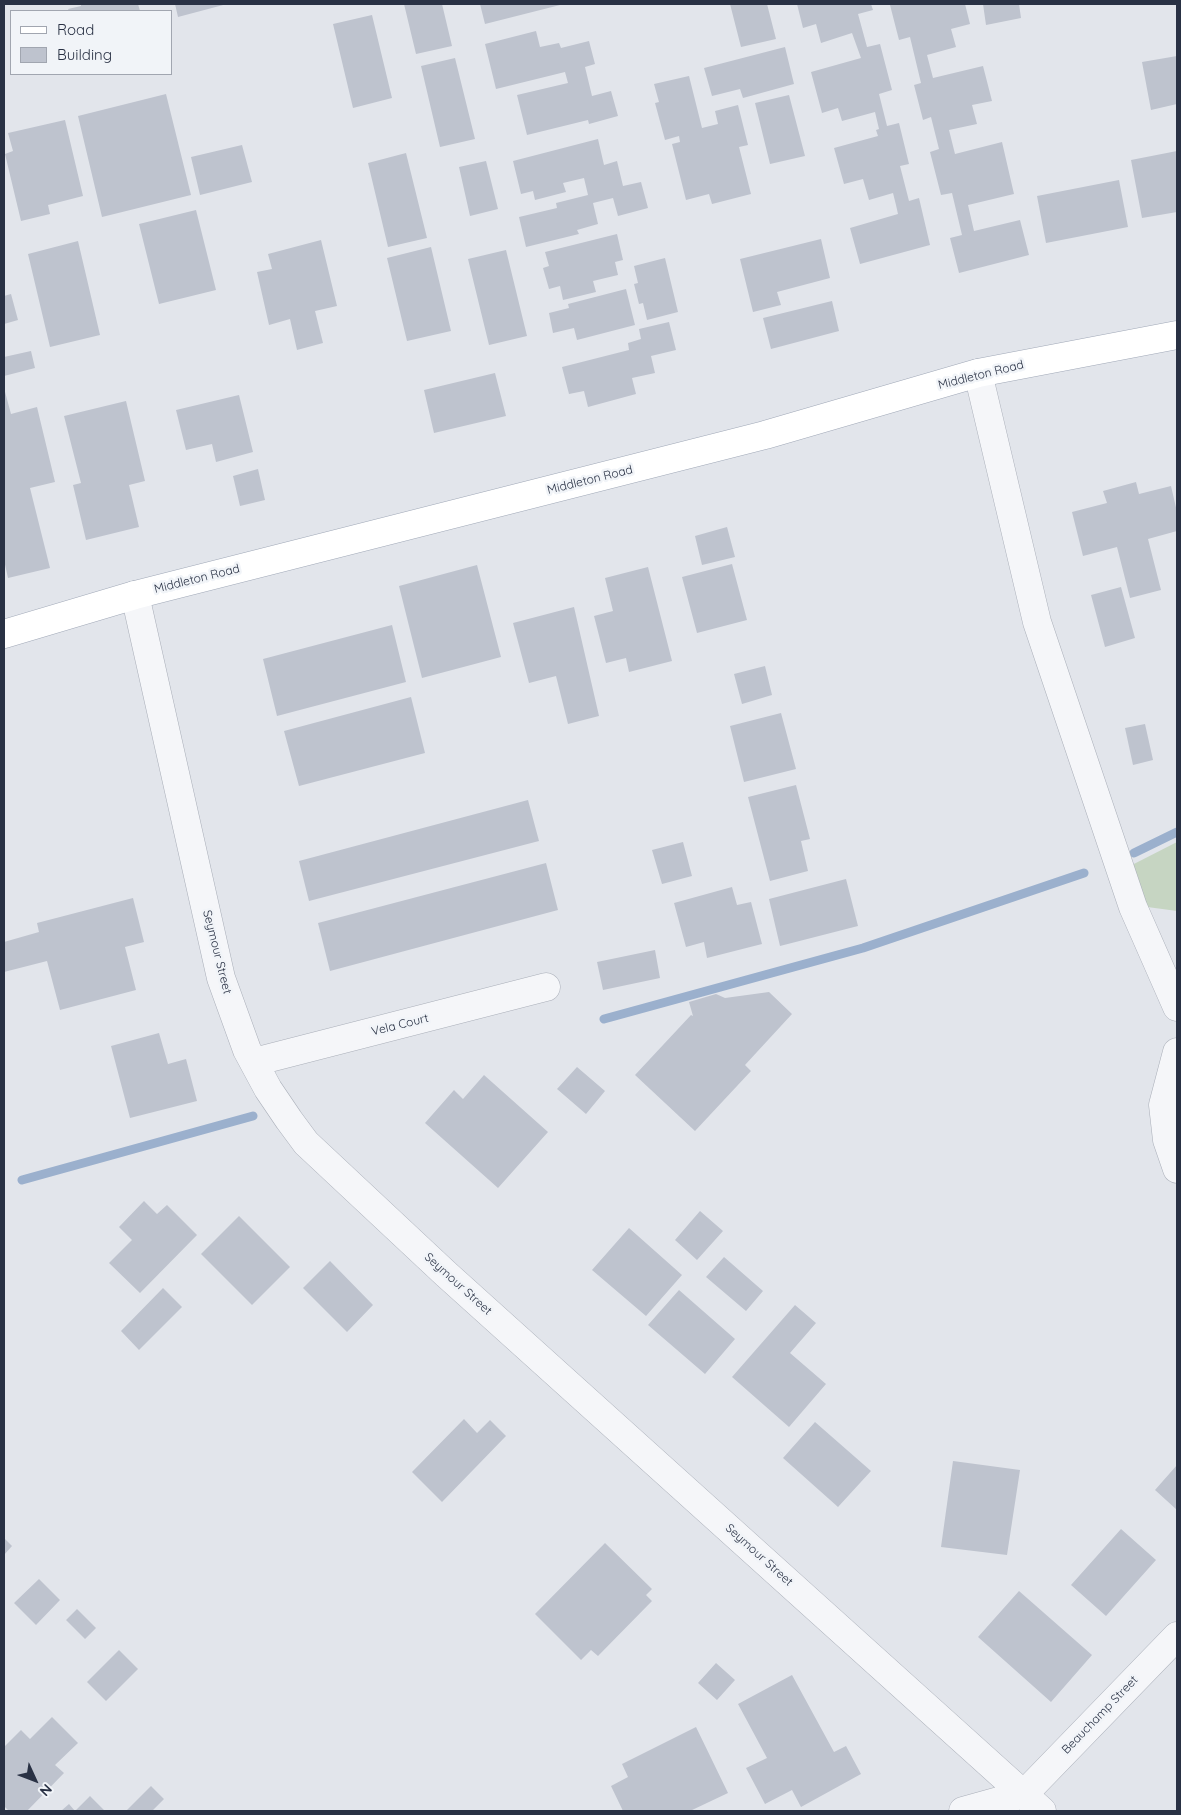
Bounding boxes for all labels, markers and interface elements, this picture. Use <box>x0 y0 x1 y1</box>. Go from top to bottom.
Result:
legend <box>10 10 172 75</box>
text: Road <box>57 20 94 39</box>
text: Building <box>57 45 112 64</box>
street label: Middleton Road <box>937 357 1025 393</box>
street label: Middleton Road <box>546 462 634 498</box>
street label: Middleton Road <box>153 561 241 597</box>
street label: Seymour Street <box>200 909 234 995</box>
street label: Vela Court <box>370 1011 430 1039</box>
street label: Seymour Street <box>421 1250 495 1318</box>
street label: Seymour Street <box>722 1521 796 1589</box>
street label: Beauchamp Street <box>1059 1673 1141 1757</box>
north arrow <box>10 1755 60 1805</box>
text: N <box>36 1780 56 1800</box>

